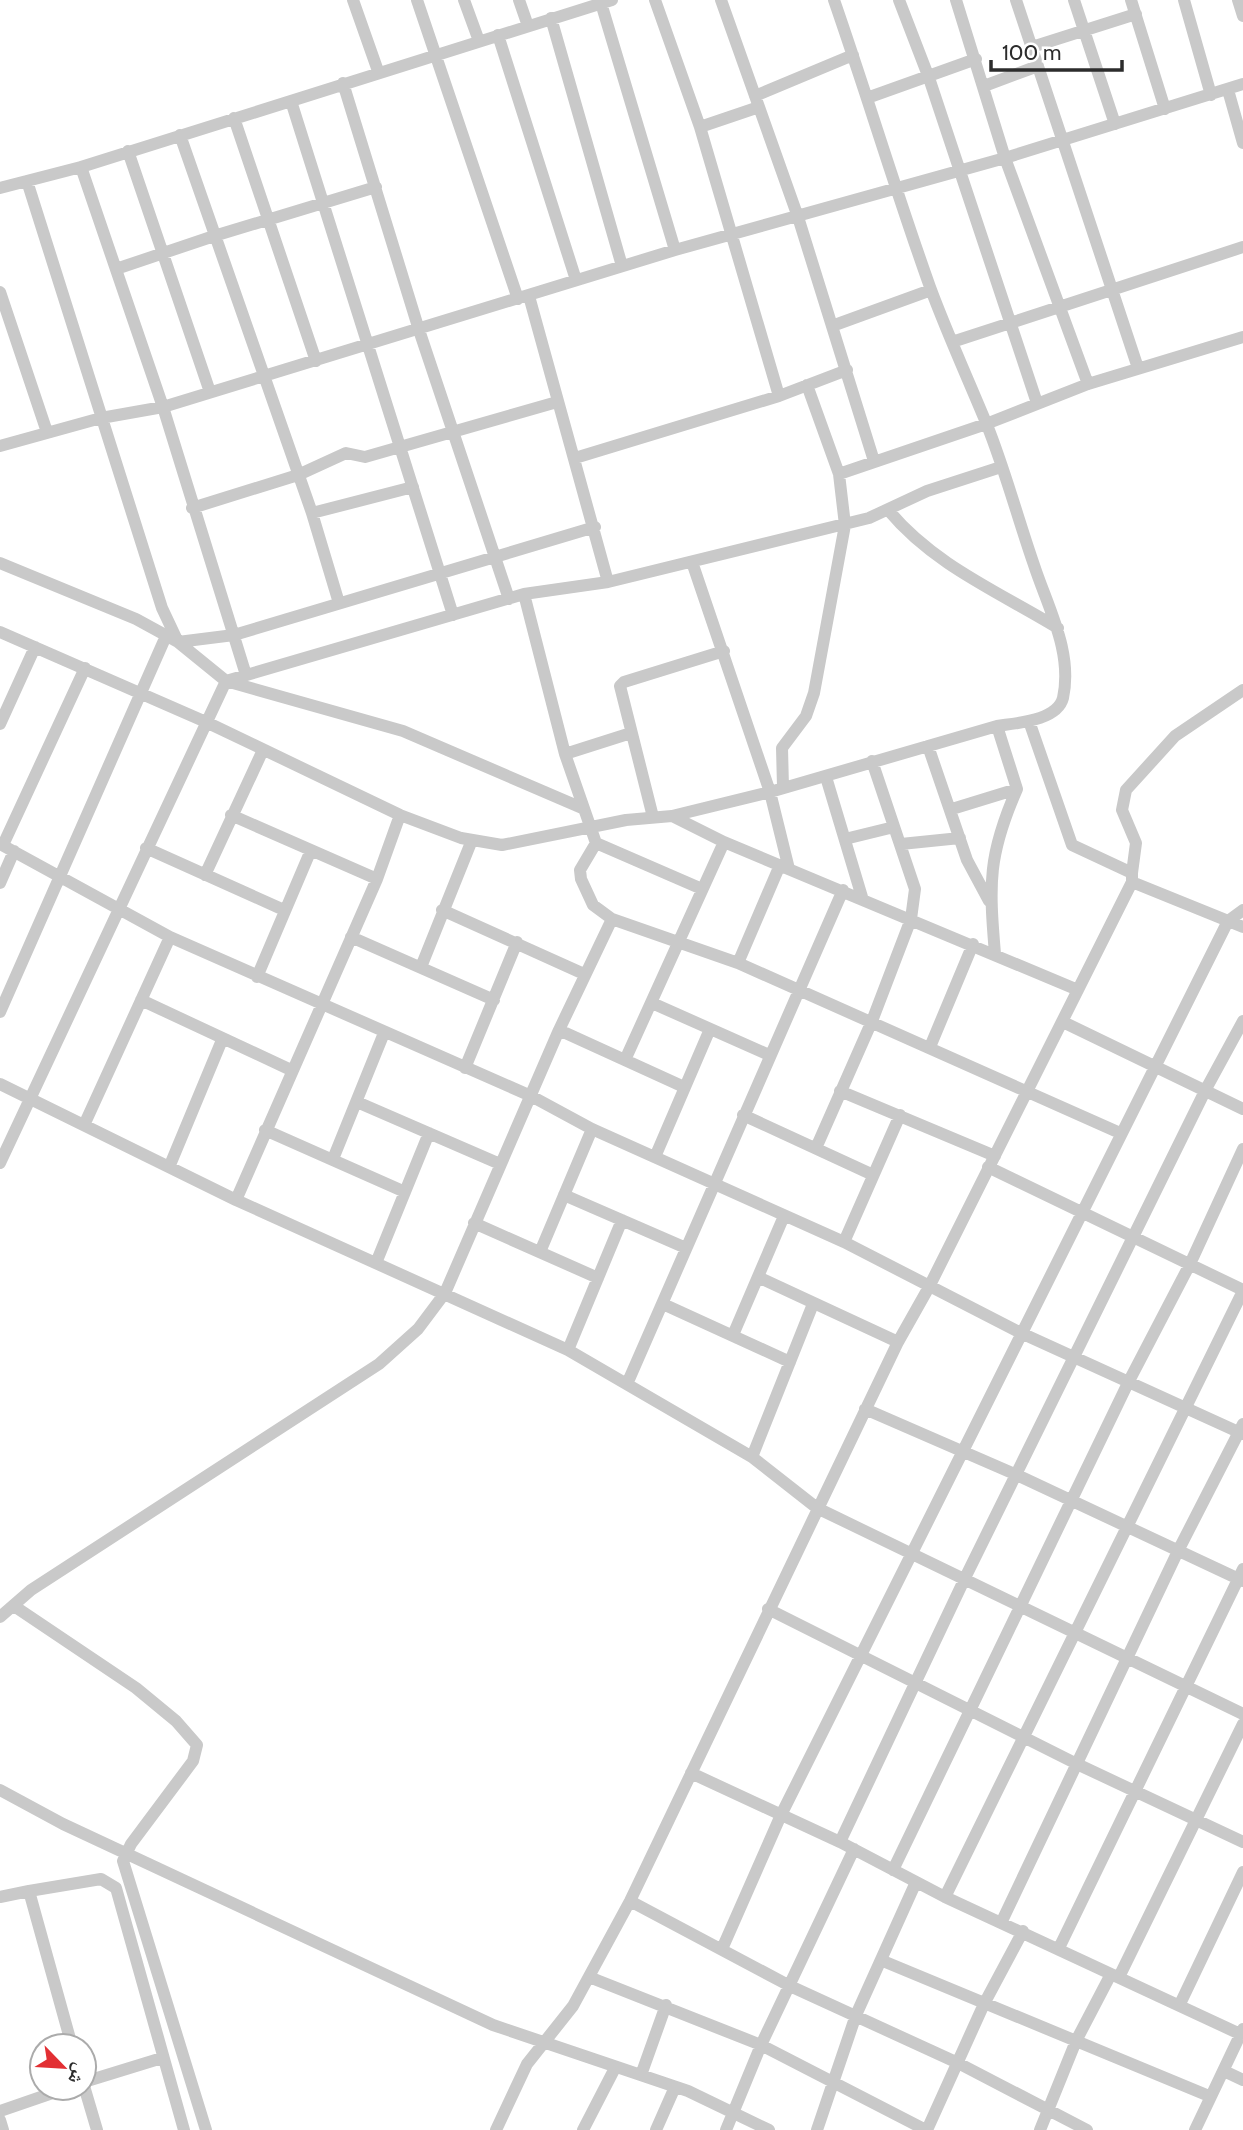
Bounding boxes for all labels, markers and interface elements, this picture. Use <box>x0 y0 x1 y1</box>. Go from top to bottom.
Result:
scale bar <box>991 28 1122 72</box>
text: 100 m <box>1002 40 1061 65</box>
north arrow <box>28 2032 98 2102</box>
text: ش <box>63 2060 93 2088</box>

